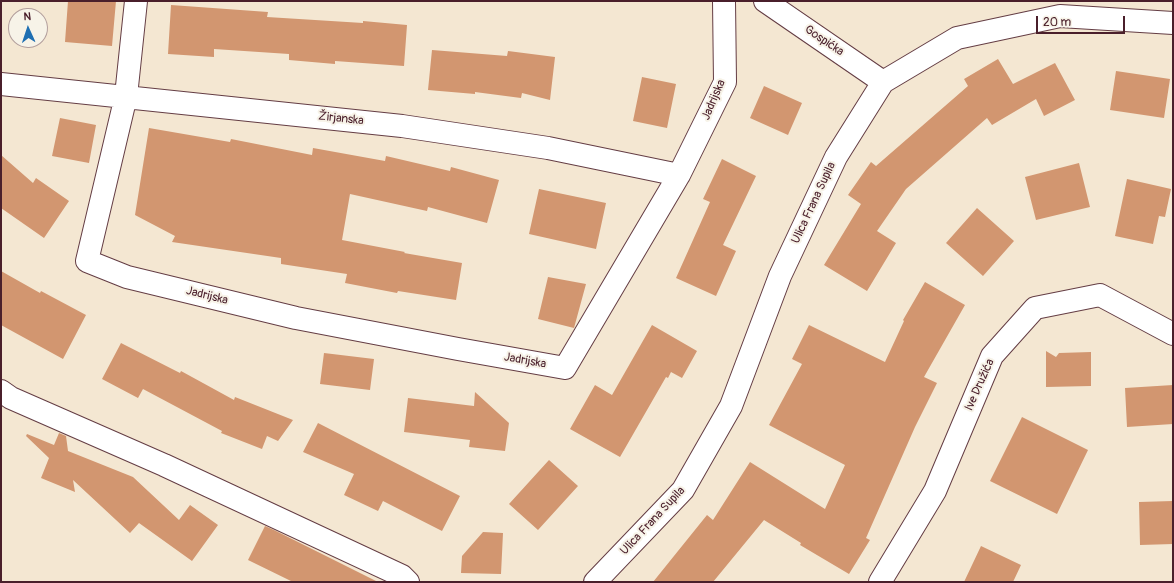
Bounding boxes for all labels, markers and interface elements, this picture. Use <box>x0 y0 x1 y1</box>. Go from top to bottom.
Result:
north arrow <box>8 8 48 48</box>
scale bar <box>1038 8 1127 34</box>
text: N <box>23 10 31 23</box>
text: 20 m <box>1043 15 1071 30</box>
street label: Gospićka <box>802 23 846 59</box>
street label: Jadrijska <box>699 78 729 122</box>
street label: Žirjanska <box>318 109 364 129</box>
street label: Ulica Frana Supila <box>789 160 839 246</box>
street label: Jadrijska <box>185 284 229 308</box>
street label: Jadrijska <box>503 350 547 372</box>
street label: Ive Družića <box>962 357 998 413</box>
street label: Ulica Frana Supila <box>618 484 688 558</box>

